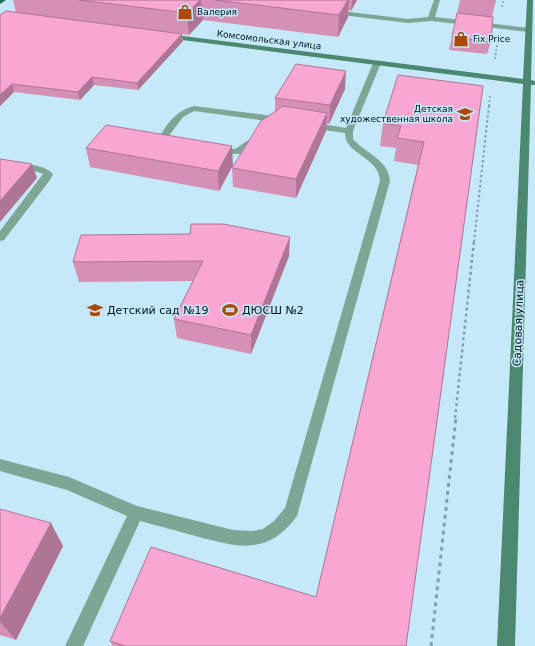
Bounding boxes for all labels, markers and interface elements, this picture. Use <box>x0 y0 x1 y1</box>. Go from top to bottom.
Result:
shop icon: Валерия <box>176 3 194 21</box>
place label: Валерия <box>197 7 237 17</box>
street label: Комсомольская улица <box>216 29 322 51</box>
shop icon: Fix Price <box>452 30 470 48</box>
place label: Fix Price <box>473 34 511 44</box>
place label: Детская художественная школа <box>340 104 453 124</box>
school or university icon: Детская художественная школа <box>456 105 474 123</box>
street label: Садовая улица <box>510 279 527 367</box>
school or university icon: Детский сад №19 <box>86 301 104 319</box>
sports icon: ДЮСШ №2 <box>221 301 239 319</box>
place label: Детский сад №19 <box>107 304 209 317</box>
place label: ДЮСШ №2 <box>242 304 304 317</box>

